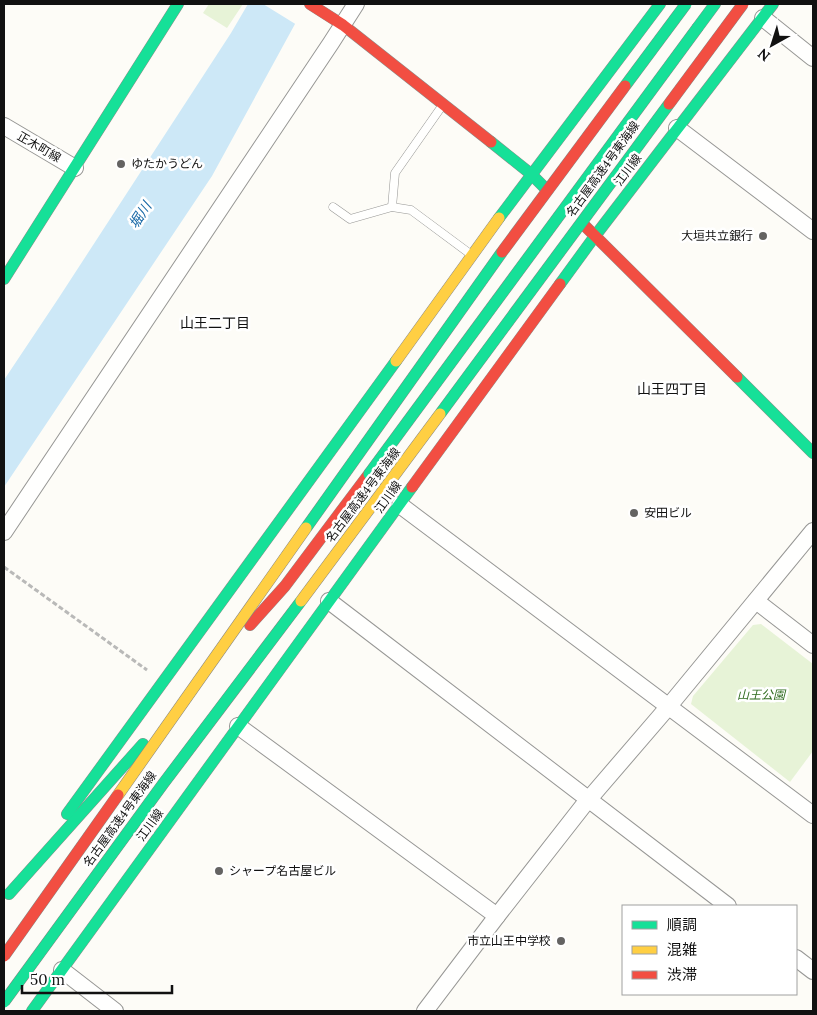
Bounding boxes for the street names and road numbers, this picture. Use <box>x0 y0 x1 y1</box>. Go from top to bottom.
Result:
street label: 名古屋高速4号東海線 <box>563 118 642 219</box>
street label: 正木町線 <box>15 128 64 165</box>
street label: 江川線 <box>611 151 644 189</box>
street label: 名古屋高速4号東海線 <box>322 444 403 545</box>
street label: 江川線 <box>371 478 404 516</box>
street label: 名古屋高速4号東海線 <box>80 768 159 869</box>
street label: 江川線 <box>133 806 166 844</box>

